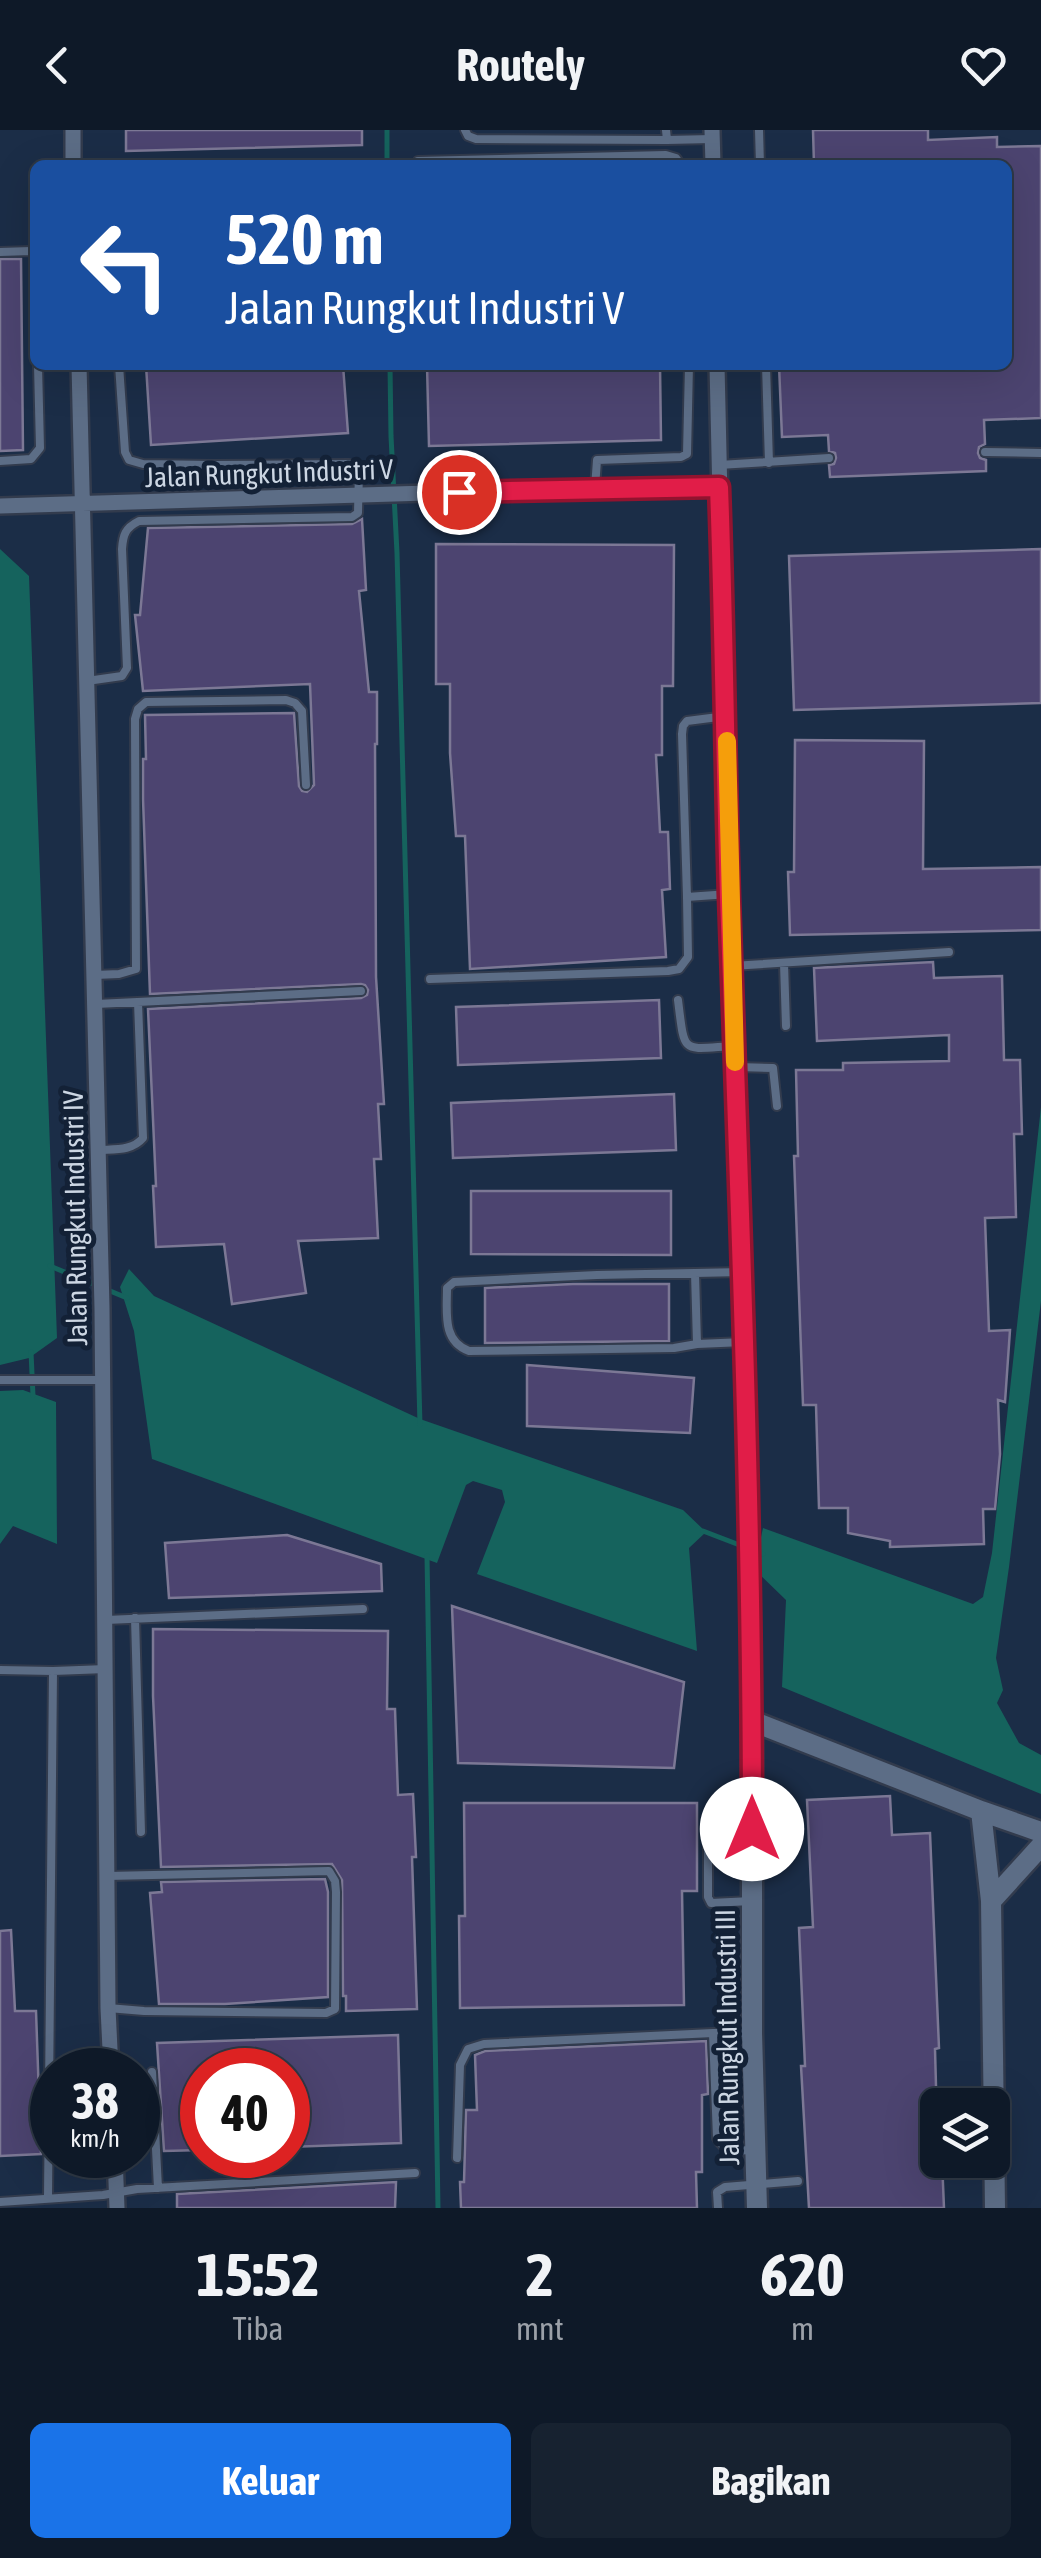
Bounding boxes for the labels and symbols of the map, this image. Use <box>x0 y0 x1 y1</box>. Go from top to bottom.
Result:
pin <box>417 450 502 535</box>
street label: Jalan Rungkut Industri V <box>144 453 394 493</box>
street label: Jalan Rungkut Industri IV <box>57 1090 93 1346</box>
position arrow <box>700 1777 804 1881</box>
street label: Jalan Rungkut Industri III <box>709 1909 745 2165</box>
speed limit sign: 40 <box>180 2048 310 2178</box>

